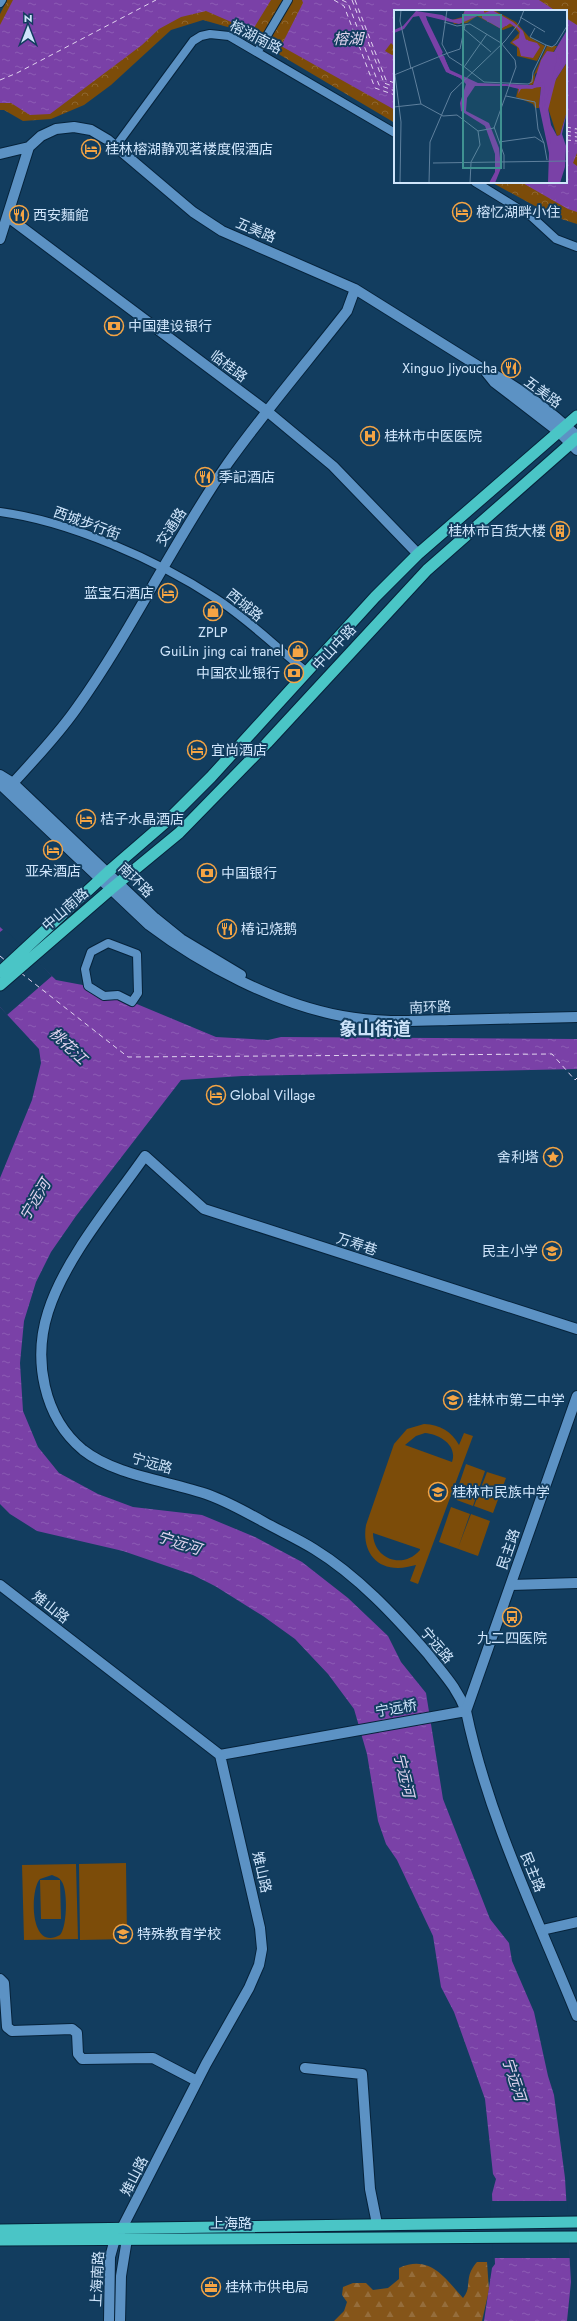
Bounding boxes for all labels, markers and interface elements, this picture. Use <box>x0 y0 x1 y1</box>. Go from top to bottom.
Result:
north arrow <box>8 8 48 48</box>
text: N <box>24 10 32 26</box>
inset map <box>394 10 567 183</box>
street label: 榕湖南路 <box>227 15 285 59</box>
water label: 榕湖 <box>333 28 365 50</box>
hotel icon: 桂林榕湖静观茗楼度假酒店 <box>80 138 102 160</box>
place label: 桂林榕湖静观茗楼度假酒店 <box>105 139 273 159</box>
hotel icon: 榕忆湖畔小住 <box>451 201 473 223</box>
place label: 榕忆湖畔小住 <box>476 202 560 222</box>
restaurant icon: 西安麵館 <box>8 204 30 226</box>
place label: 西安麵館 <box>33 205 89 225</box>
street label: 五美路 <box>233 213 279 247</box>
bank icon: 中国建设银行 <box>103 315 125 337</box>
place label: 中国建设银行 <box>128 316 212 336</box>
street label: 临桂路 <box>206 345 252 387</box>
restaurant icon: Xinguo Jiyoucha <box>500 357 522 379</box>
place label: Xinguo Jiyoucha <box>402 358 497 378</box>
street label: 五美路 <box>520 372 566 412</box>
hospital icon: 桂林市中医医院 <box>359 425 381 447</box>
place label: 桂林市中医医院 <box>384 426 482 446</box>
restaurant icon: 季記酒店 <box>194 466 216 488</box>
place label: 季記酒店 <box>219 467 275 487</box>
street label: 西城步行街 <box>51 502 123 544</box>
street label: 交通路 <box>151 504 191 550</box>
building icon: 桂林市百货大楼 <box>549 520 571 542</box>
place label: 桂林市百货大楼 <box>448 521 546 541</box>
hotel icon: 蓝宝石酒店 <box>157 582 179 604</box>
place label: 蓝宝石酒店 <box>84 583 154 603</box>
street label: 西城路 <box>222 584 268 626</box>
shop icon: ZPLP <box>202 600 224 622</box>
street label: 中山中路 <box>308 620 360 674</box>
place label: ZPLP <box>198 622 228 642</box>
shop icon: GuiLin jing cai tranel <box>287 640 309 662</box>
place label: GuiLin jing cai tranel <box>160 641 284 661</box>
bank icon: 中国农业银行 <box>283 662 305 684</box>
place label: 中国农业银行 <box>196 663 280 683</box>
hotel icon: 宜尚酒店 <box>186 739 208 761</box>
place label: 宜尚酒店 <box>211 740 267 760</box>
hotel icon: 桔子水晶酒店 <box>75 808 97 830</box>
place label: 桔子水晶酒店 <box>100 809 184 829</box>
hotel icon: 亚朵酒店 <box>42 839 64 861</box>
street label: 南环路 <box>114 858 158 902</box>
place label: 亚朵酒店 <box>25 861 81 881</box>
bank icon: 中国银行 <box>196 862 218 884</box>
place label: 中国银行 <box>221 863 277 883</box>
street label: 中山南路 <box>37 883 93 935</box>
restaurant icon: 椿记烧鹅 <box>216 918 238 940</box>
place label: 椿记烧鹅 <box>241 919 297 939</box>
street label: 南环路 <box>409 996 451 1018</box>
district label: 象山街道 <box>339 1016 411 1042</box>
water label: 桃花江 <box>44 1023 93 1071</box>
hotel icon: Global Village <box>205 1084 227 1106</box>
place label: Global Village <box>230 1085 315 1105</box>
place icon: 舍利塔 <box>542 1146 564 1168</box>
place label: 舍利塔 <box>497 1147 539 1167</box>
water label: 宁远河 <box>14 1172 58 1225</box>
street label: 万寿巷 <box>334 1228 380 1260</box>
school or university icon: 民主小学 <box>541 1240 563 1262</box>
place label: 民主小学 <box>482 1241 538 1261</box>
school or university icon: 桂林市第二中学 <box>442 1389 464 1411</box>
place label: 桂林市第二中学 <box>467 1390 565 1410</box>
street label: 宁远路 <box>129 1448 175 1478</box>
school or university icon: 桂林市民族中学 <box>427 1481 449 1503</box>
place label: 桂林市民族中学 <box>452 1482 550 1502</box>
water label: 宁远河 <box>154 1526 207 1561</box>
street label: 民主路 <box>492 1526 524 1572</box>
street label: 雉山路 <box>28 1586 74 1628</box>
bus stop icon: 九二四医院 <box>501 1606 523 1628</box>
street label: 宁远路 <box>416 1622 458 1668</box>
place label: 九二四医院 <box>477 1628 547 1648</box>
street label: 宁远桥 <box>374 1695 418 1721</box>
water label: 宁远河 <box>388 1751 420 1802</box>
street label: 雉山路 <box>248 1849 276 1895</box>
street label: 民主路 <box>516 1849 550 1895</box>
school or university icon: 特殊教育学校 <box>112 1923 134 1945</box>
place label: 特殊教育学校 <box>137 1924 221 1944</box>
water label: 宁远河 <box>497 2054 532 2107</box>
street label: 雉山路 <box>116 2153 152 2199</box>
street label: 上海路 <box>210 2213 252 2233</box>
street label: 上海南路 <box>86 2251 108 2307</box>
office icon: 桂林市供电局 <box>200 2276 222 2298</box>
place label: 桂林市供电局 <box>225 2277 309 2297</box>

